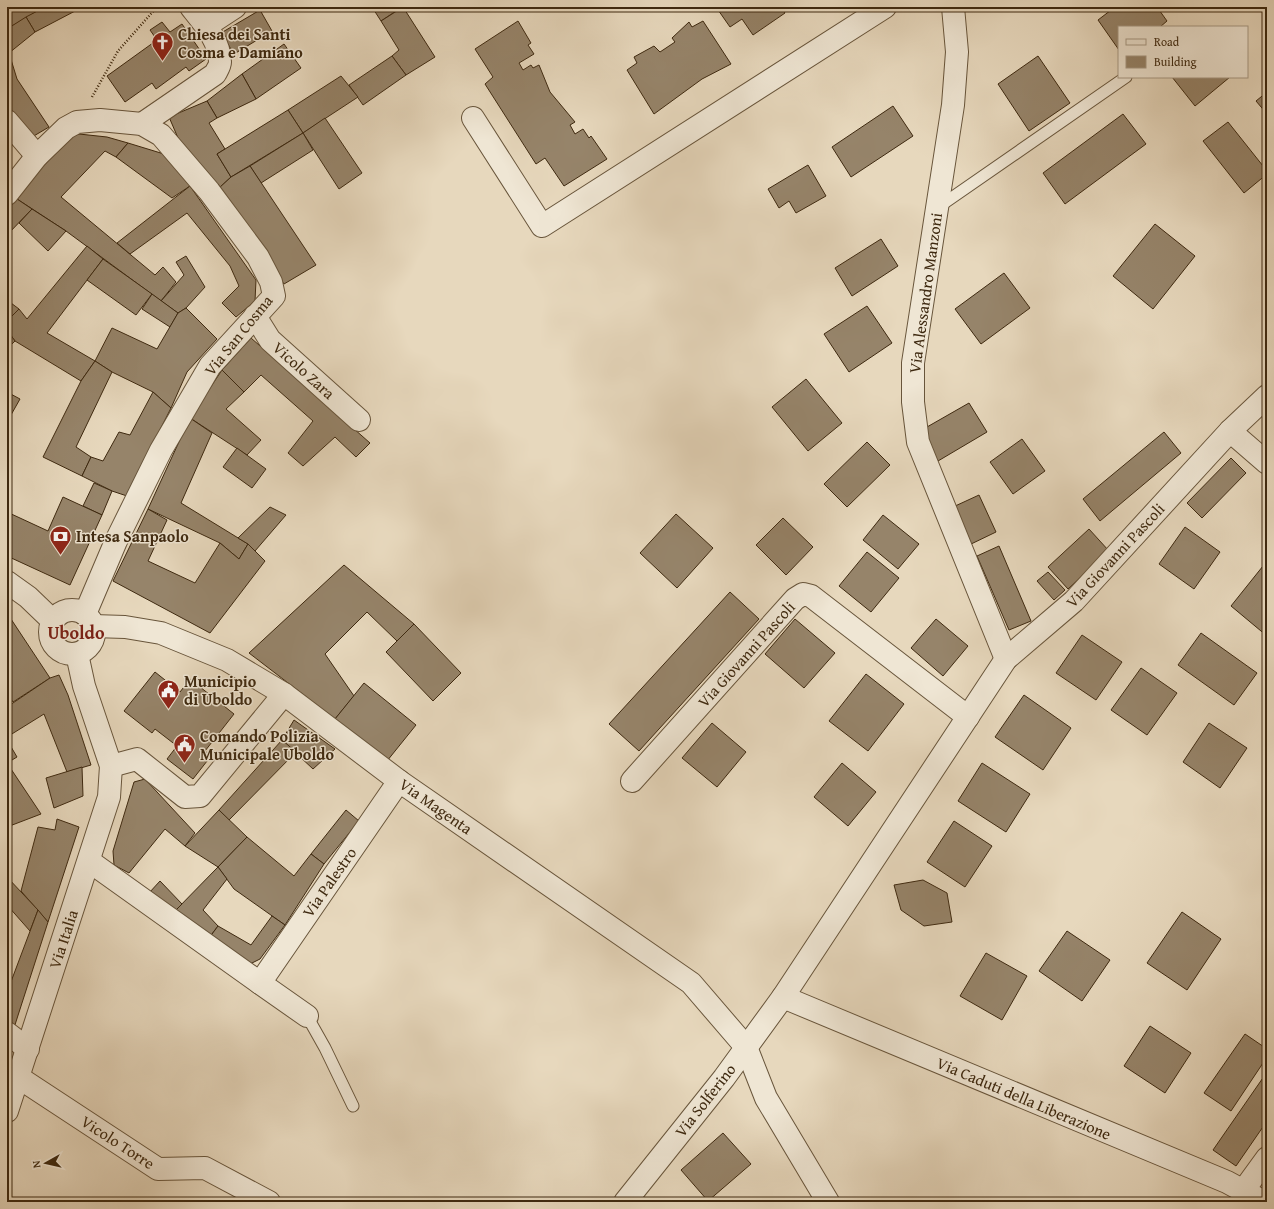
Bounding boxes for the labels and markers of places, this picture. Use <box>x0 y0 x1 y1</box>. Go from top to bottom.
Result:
place label: Chiesa dei Santi Cosma e Damiano <box>178 22 303 64</box>
church icon: Chiesa dei Santi Cosma e Damiano <box>150 30 176 63</box>
bank icon: Intesa Sanpaolo <box>48 523 74 556</box>
place label: Intesa Sanpaolo <box>76 524 189 548</box>
place label: Municipio di Uboldo <box>184 669 257 711</box>
public building icon: Municipio di Uboldo <box>156 677 182 710</box>
place label: Comando Polizia Municipale Uboldo <box>200 724 335 766</box>
public building icon: Comando Polizia Municipale Uboldo <box>171 732 197 765</box>

